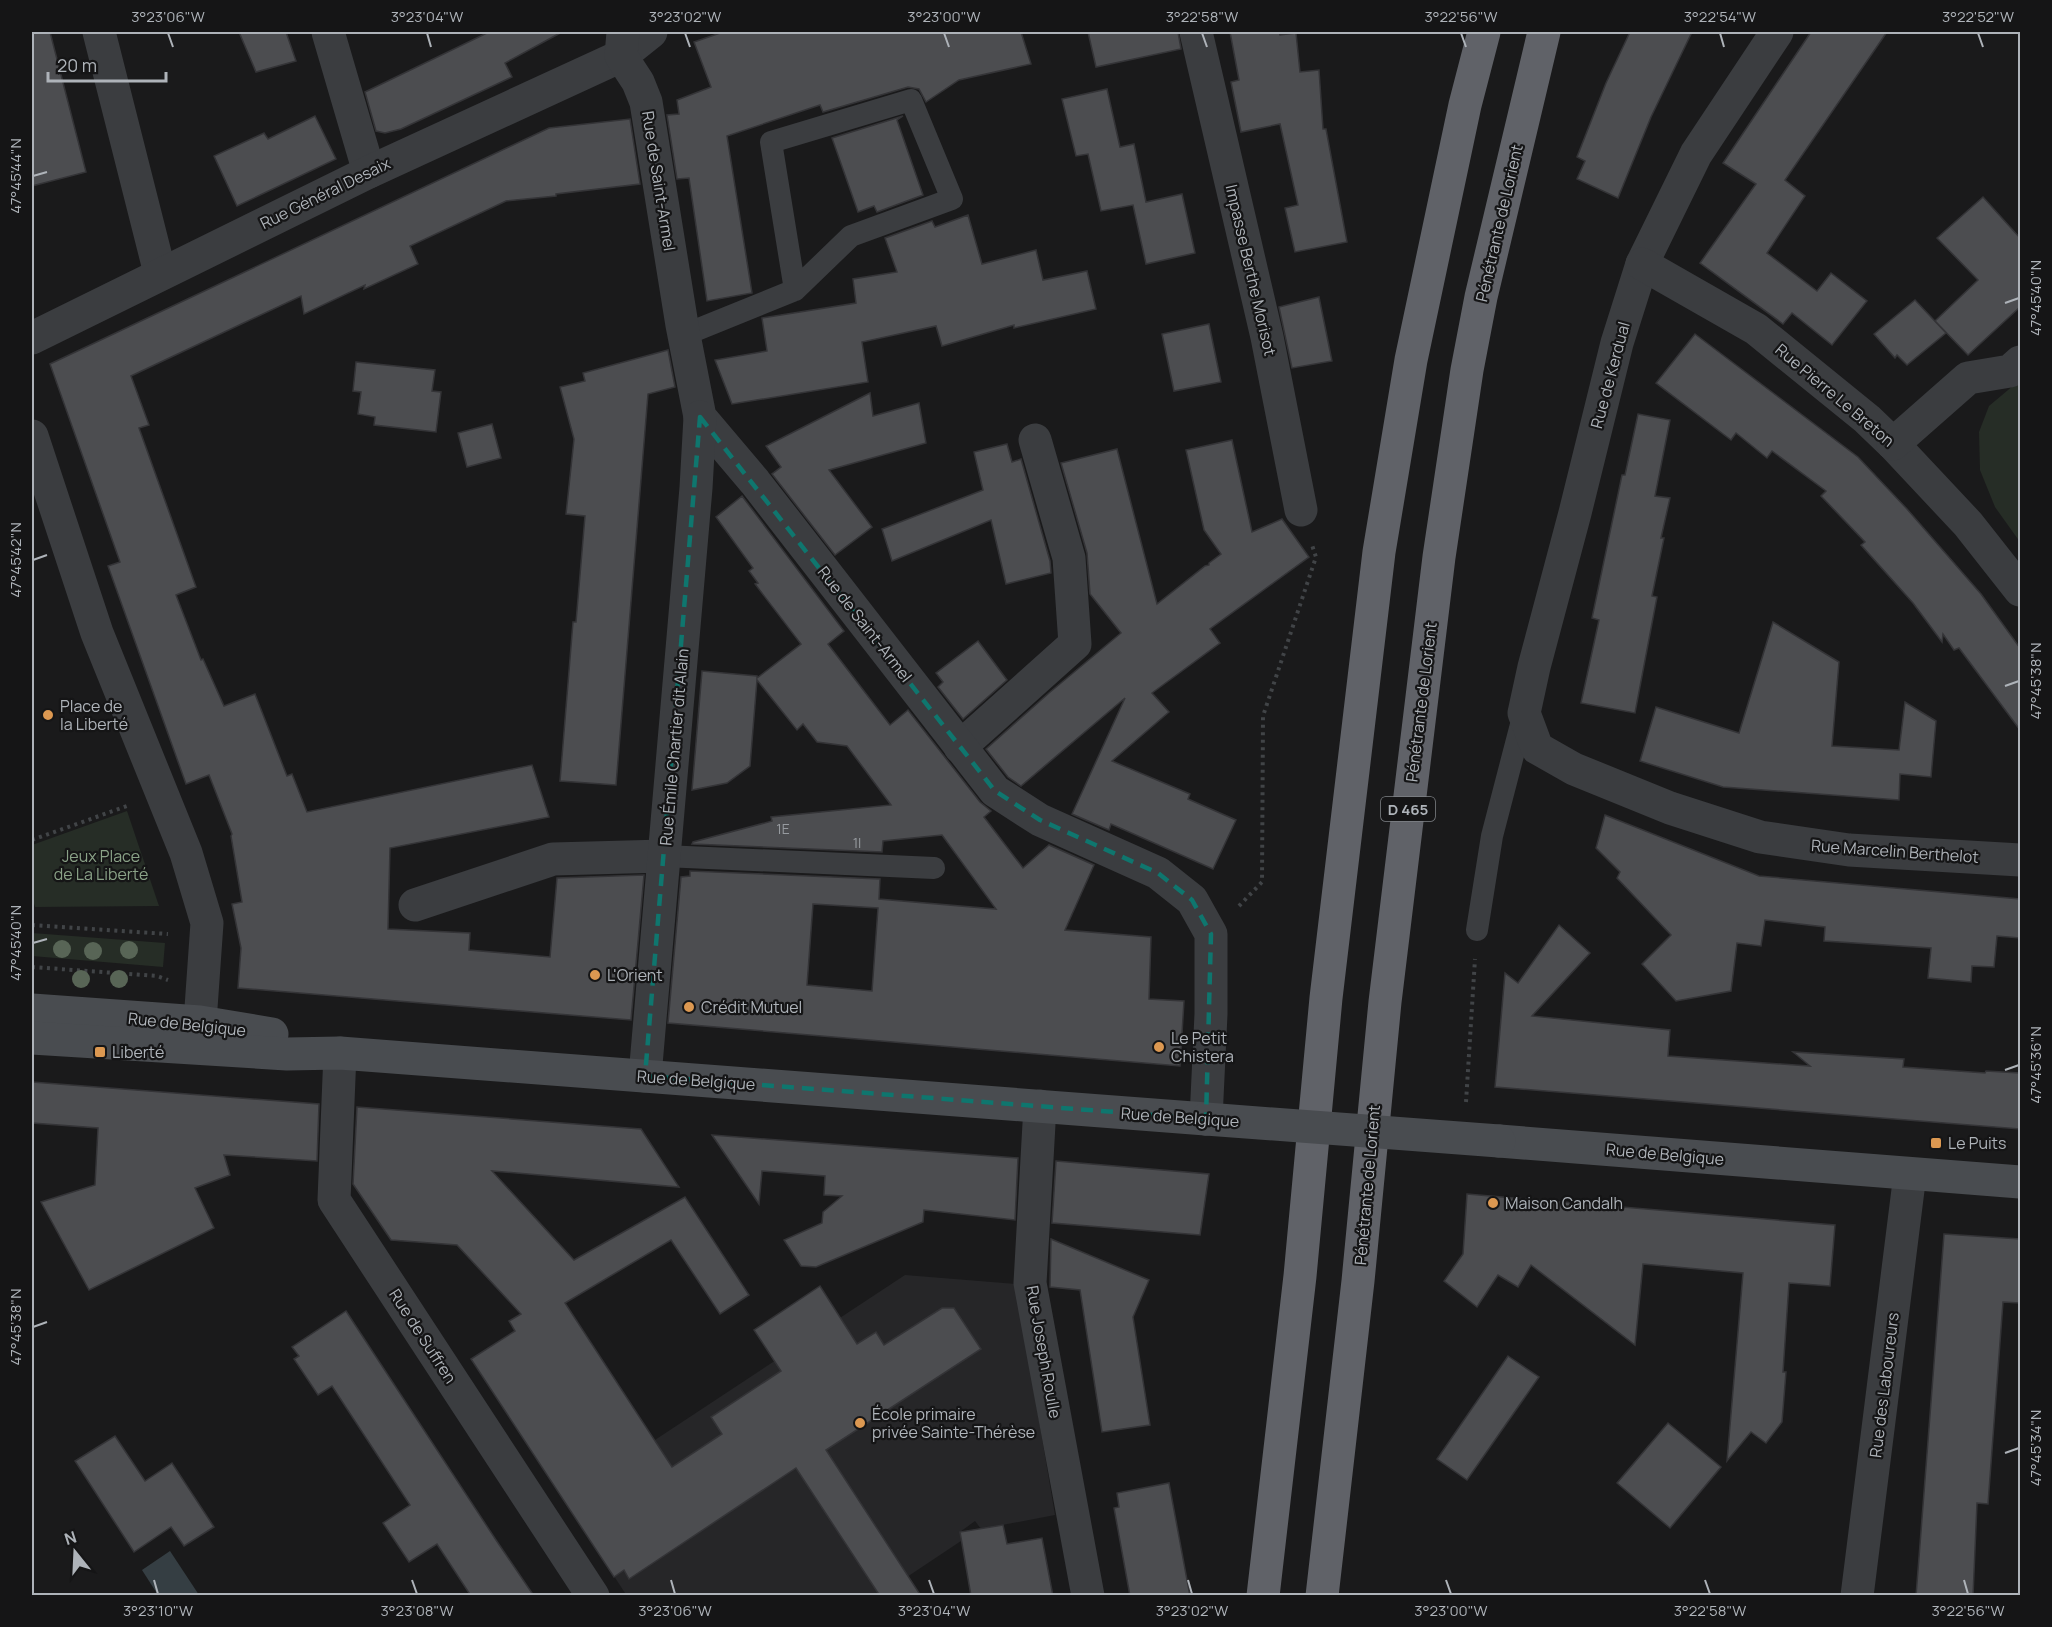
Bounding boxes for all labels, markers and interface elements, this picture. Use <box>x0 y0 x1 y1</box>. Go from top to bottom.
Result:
text: 3°23'06"W <box>131 6 205 27</box>
text: 3°23'04"W <box>391 6 463 27</box>
text: 3°23'02"W <box>649 6 721 27</box>
text: 3°23'00"W <box>907 6 981 27</box>
text: 3°22'58"W <box>1166 6 1238 27</box>
text: 3°22'56"W <box>1424 6 1498 27</box>
text: 3°22'54"W <box>1684 6 1756 27</box>
text: 3°22'52"W <box>1942 6 2014 27</box>
scale bar <box>48 45 166 83</box>
text: 20 m <box>57 53 97 77</box>
street label: Rue de Saint-Armel <box>637 109 681 253</box>
text: 47°45'44"N <box>5 138 26 214</box>
street label: Pénétrante de Lorient <box>1470 142 1528 304</box>
street label: Rue Général Desaix <box>256 152 394 234</box>
street label: Impasse Berthe Morisot <box>1221 182 1281 358</box>
text: 47°45'40"N <box>2025 260 2046 336</box>
street label: Rue de Kerdual <box>1585 319 1635 431</box>
street label: Rue Pierre Le Breton <box>1771 339 1899 451</box>
text: 47°45'42"N <box>5 522 26 598</box>
street label: Rue de Saint-Armel <box>813 561 917 687</box>
street label: Pénétrante de Lorient <box>1400 621 1442 783</box>
text: 47°45'38"N <box>2025 643 2046 719</box>
street label: Rue Émile Chartier dit Alain <box>654 648 694 846</box>
place label: Place de la Liberté <box>60 695 128 735</box>
marker: Place de la Liberté <box>41 708 55 722</box>
road number: D 465 <box>1381 797 1435 821</box>
house number: 1E <box>776 819 790 838</box>
house number: 1I <box>853 833 861 852</box>
street label: Rue Marcelin Berthelot <box>1810 834 1980 868</box>
park label: Jeux Place de La Liberté <box>54 845 148 885</box>
text: 47°45'40"N <box>5 905 26 981</box>
place label: L'Orient <box>607 964 663 986</box>
marker: L'Orient <box>588 968 602 982</box>
place label: Crédit Mutuel <box>701 996 802 1018</box>
marker: Crédit Mutuel <box>682 1000 696 1014</box>
street label: Rue de Belgique <box>127 1007 247 1041</box>
text: 47°45'36"N <box>2025 1026 2046 1104</box>
place label: Le Petit Chistera <box>1171 1027 1234 1067</box>
marker: Le Petit Chistera <box>1152 1040 1166 1054</box>
place label: Liberté <box>112 1041 164 1063</box>
marker: Liberté <box>93 1045 107 1059</box>
street label: Rue de Belgique <box>636 1065 756 1095</box>
street label: Rue de Belgique <box>1120 1102 1240 1132</box>
street label: Pénétrante de Lorient <box>1349 1104 1385 1266</box>
place label: Le Puits <box>1948 1132 2006 1154</box>
marker: Le Puits <box>1929 1136 1943 1150</box>
street label: Rue de Belgique <box>1605 1138 1725 1170</box>
place label: Maison Candalh <box>1505 1192 1623 1214</box>
marker: Maison Candalh <box>1486 1196 1500 1210</box>
street label: Rue Joseph Roulle <box>1021 1284 1067 1420</box>
street label: Rue de Suffren <box>384 1285 462 1387</box>
text: 47°45'38"N <box>5 1289 26 1365</box>
street label: Rue des Laboureurs <box>1864 1311 1904 1459</box>
place label: École primaire privée Sainte-Thérèse <box>872 1403 1035 1443</box>
text: 47°45'34"N <box>2025 1410 2046 1486</box>
marker: École primaire privée Sainte-Thérèse <box>853 1416 867 1430</box>
north arrow <box>45 1522 105 1582</box>
text: N <box>61 1525 79 1550</box>
text: 3°23'10"W <box>123 1600 193 1621</box>
text: 3°23'08"W <box>381 1600 453 1621</box>
text: 3°23'06"W <box>638 1600 712 1621</box>
text: 3°23'04"W <box>898 1600 970 1621</box>
text: 3°23'02"W <box>1156 1600 1228 1621</box>
text: 3°23'00"W <box>1414 1600 1488 1621</box>
text: 3°22'58"W <box>1674 1600 1746 1621</box>
text: 3°22'56"W <box>1931 1600 2005 1621</box>

